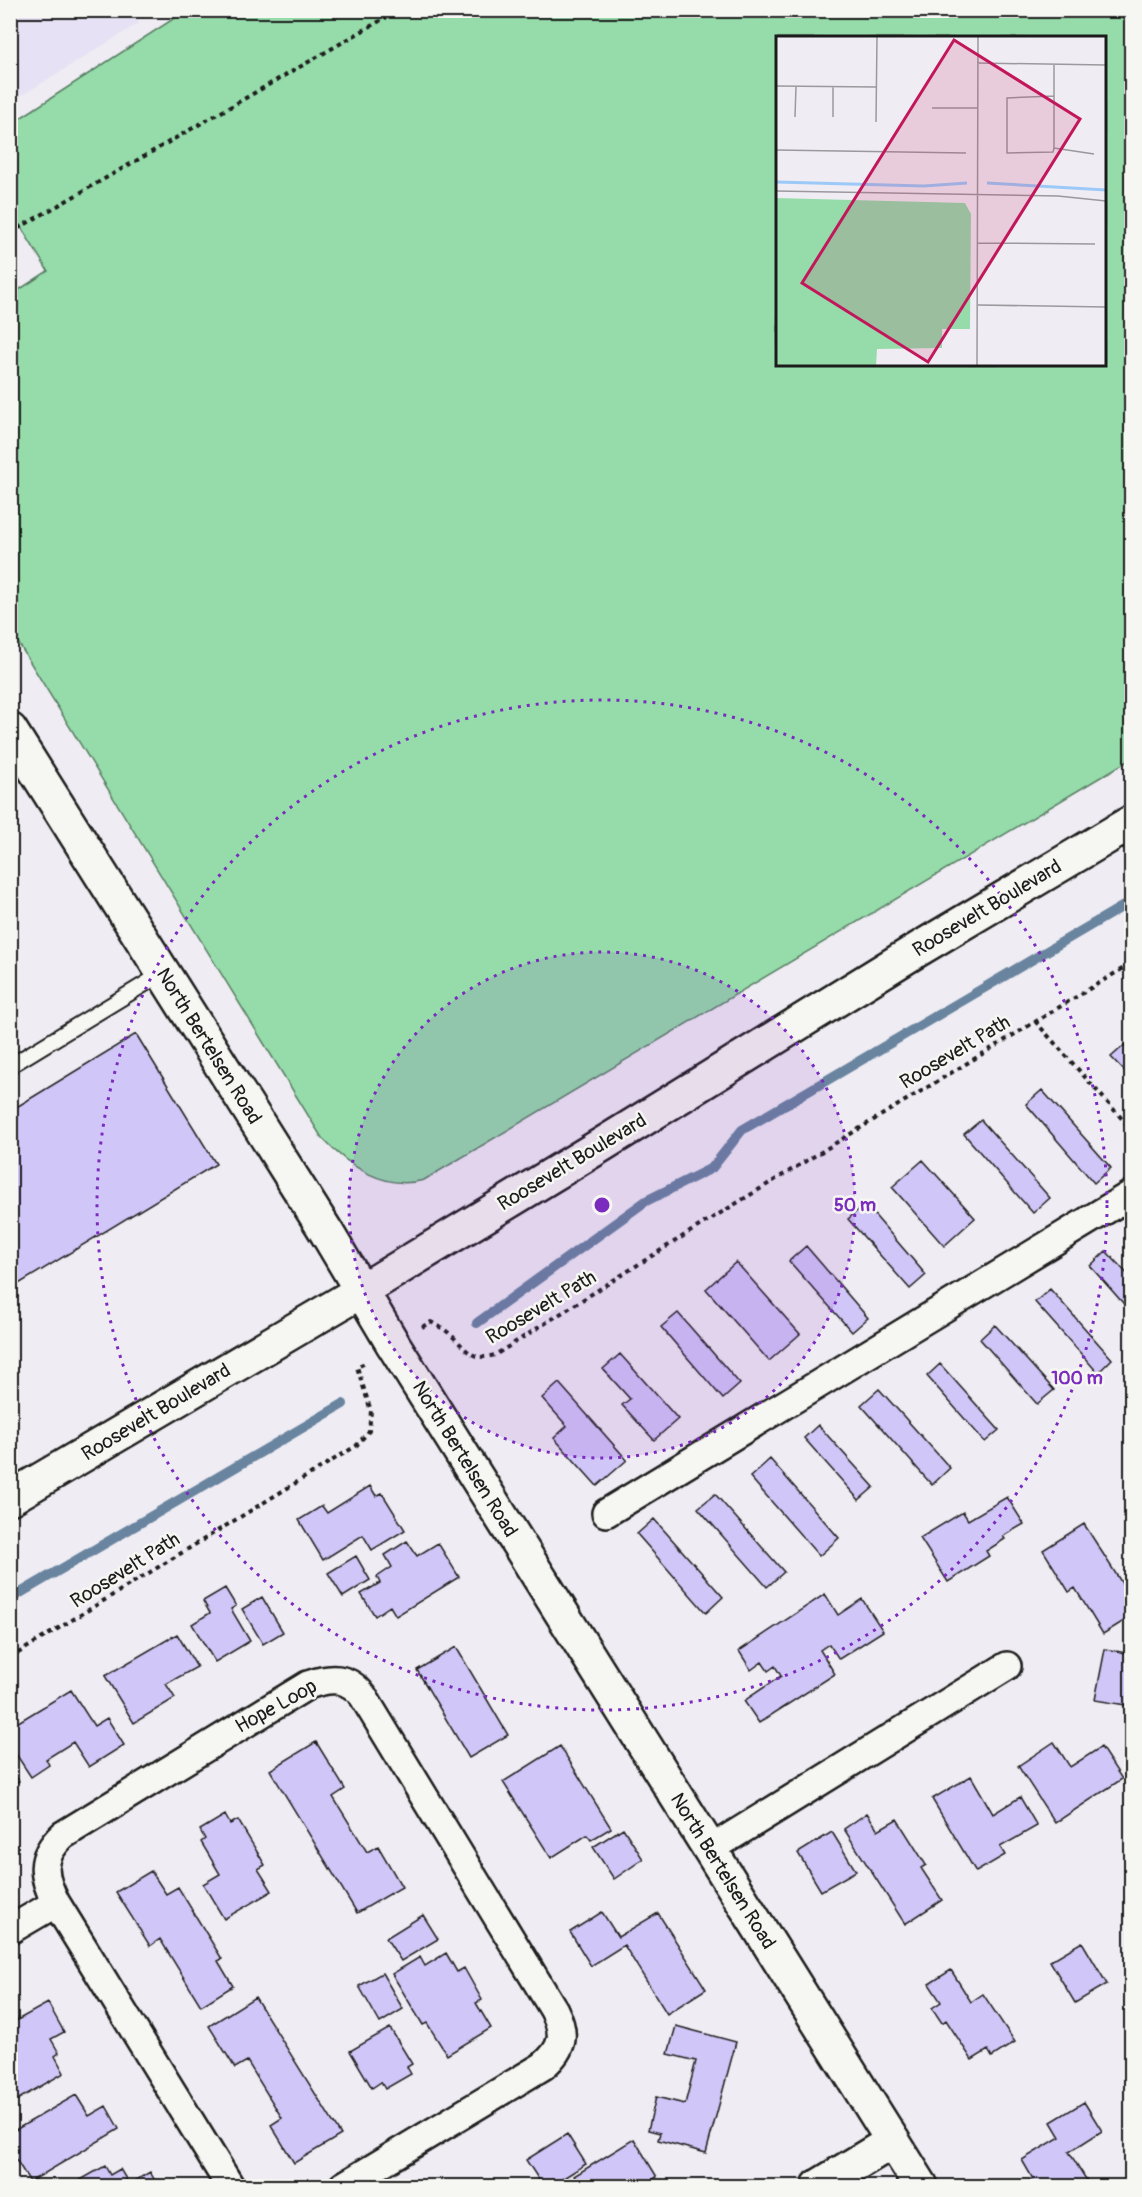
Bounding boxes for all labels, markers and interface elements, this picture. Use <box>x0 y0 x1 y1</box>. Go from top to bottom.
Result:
inset map <box>776 36 1106 366</box>
street label: Roosevelt Boulevard <box>908 854 1066 962</box>
street label: North Bertelsen Road <box>151 963 267 1129</box>
street label: Roosevelt Path <box>895 1009 1015 1095</box>
street label: Roosevelt Boulevard <box>493 1108 651 1216</box>
text: 50 m <box>834 1194 876 1217</box>
centre of rings <box>592 1195 612 1215</box>
street label: Roosevelt Path <box>481 1264 601 1350</box>
street label: Roosevelt Boulevard <box>77 1358 235 1466</box>
text: 100 m <box>1051 1367 1103 1390</box>
street label: North Bertelsen Road <box>407 1376 523 1542</box>
street label: Roosevelt Path <box>66 1526 184 1614</box>
street label: Hope Loop <box>231 1673 321 1739</box>
street label: North Bertelsen Road <box>665 1788 781 1954</box>

